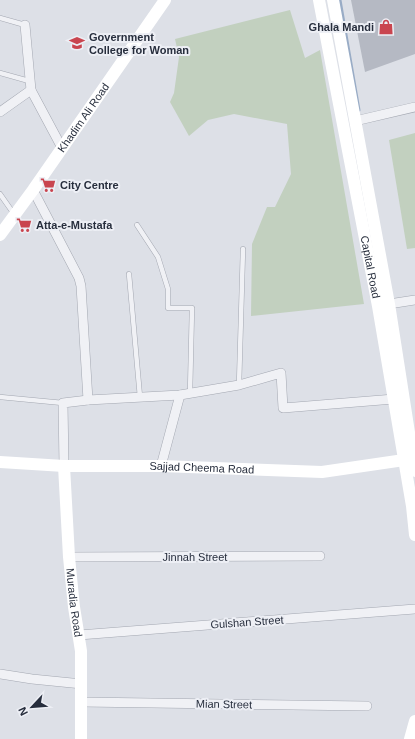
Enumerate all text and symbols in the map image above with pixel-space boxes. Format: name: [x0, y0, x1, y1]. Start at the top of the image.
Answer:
shop icon: Ghala Mandi: [377, 18, 395, 36]
place label: Ghala Mandi: [309, 21, 374, 33]
place label: Government College for Woman: [89, 31, 189, 56]
school or university icon: Government College for Woman: [68, 34, 86, 52]
street label: Khadim Ali Road: [55, 81, 111, 154]
supermarket icon: City Centre: [39, 176, 57, 194]
place label: City Centre: [60, 179, 119, 191]
supermarket icon: Atta-e-Mustafa: [15, 216, 33, 234]
place label: Atta-e-Mustafa: [36, 219, 113, 231]
street label: Capital Road: [359, 235, 382, 299]
street label: Sajjad Cheema Road: [150, 460, 254, 475]
street label: Jinnah Street: [163, 551, 227, 563]
street label: Muradia Road: [64, 568, 85, 638]
street label: Gulshan Street: [210, 613, 284, 631]
north arrow: [12, 687, 52, 727]
street label: Mian Street: [196, 698, 252, 710]
text: N: [16, 705, 30, 718]

